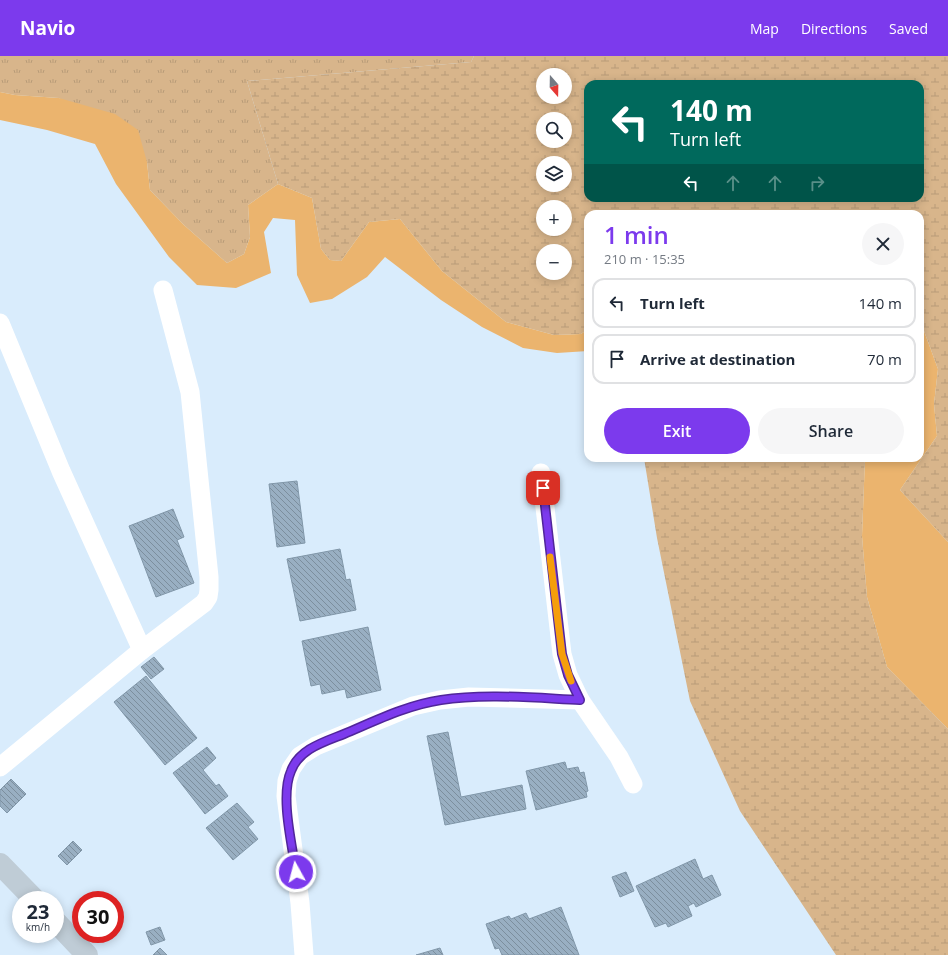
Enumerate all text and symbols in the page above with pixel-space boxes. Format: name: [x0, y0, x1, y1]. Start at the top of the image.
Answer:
text: Navio: [20, 15, 75, 41]
text: Map: [750, 19, 779, 38]
text: Directions: [801, 19, 867, 38]
text: Saved: [889, 19, 928, 38]
north arrow: [536, 68, 572, 104]
map controls: [536, 68, 572, 280]
text: 140 m: [670, 91, 753, 129]
icon: left: [604, 96, 656, 148]
button: search: [536, 112, 572, 148]
text: Turn left: [670, 127, 741, 151]
button: layers: [536, 156, 572, 192]
icon: left: [680, 172, 702, 194]
icon: ahead: [722, 172, 744, 194]
icon: ahead: [764, 172, 786, 194]
icon: right: [806, 172, 828, 194]
button: +: [536, 200, 572, 236]
text: 1 min: [604, 218, 669, 251]
button: close: [862, 223, 904, 265]
button: −: [536, 244, 572, 280]
text: 210 m · 15:35: [604, 250, 685, 268]
icon: left: [606, 292, 628, 314]
text: Turn left: [640, 293, 705, 313]
text: 140 m: [858, 293, 902, 313]
icon: arrive: [606, 348, 628, 370]
text: Arrive at destination: [640, 349, 795, 369]
text: 70 m: [867, 349, 902, 369]
button: Exit: [604, 408, 750, 454]
button: Share: [758, 408, 904, 454]
pin: [526, 471, 560, 505]
icon: arrive: [532, 477, 554, 499]
position arrow: [275, 851, 317, 893]
speed limit sign: 30: [72, 891, 124, 943]
text: 23: [27, 898, 49, 925]
text: km/h: [26, 920, 50, 934]

